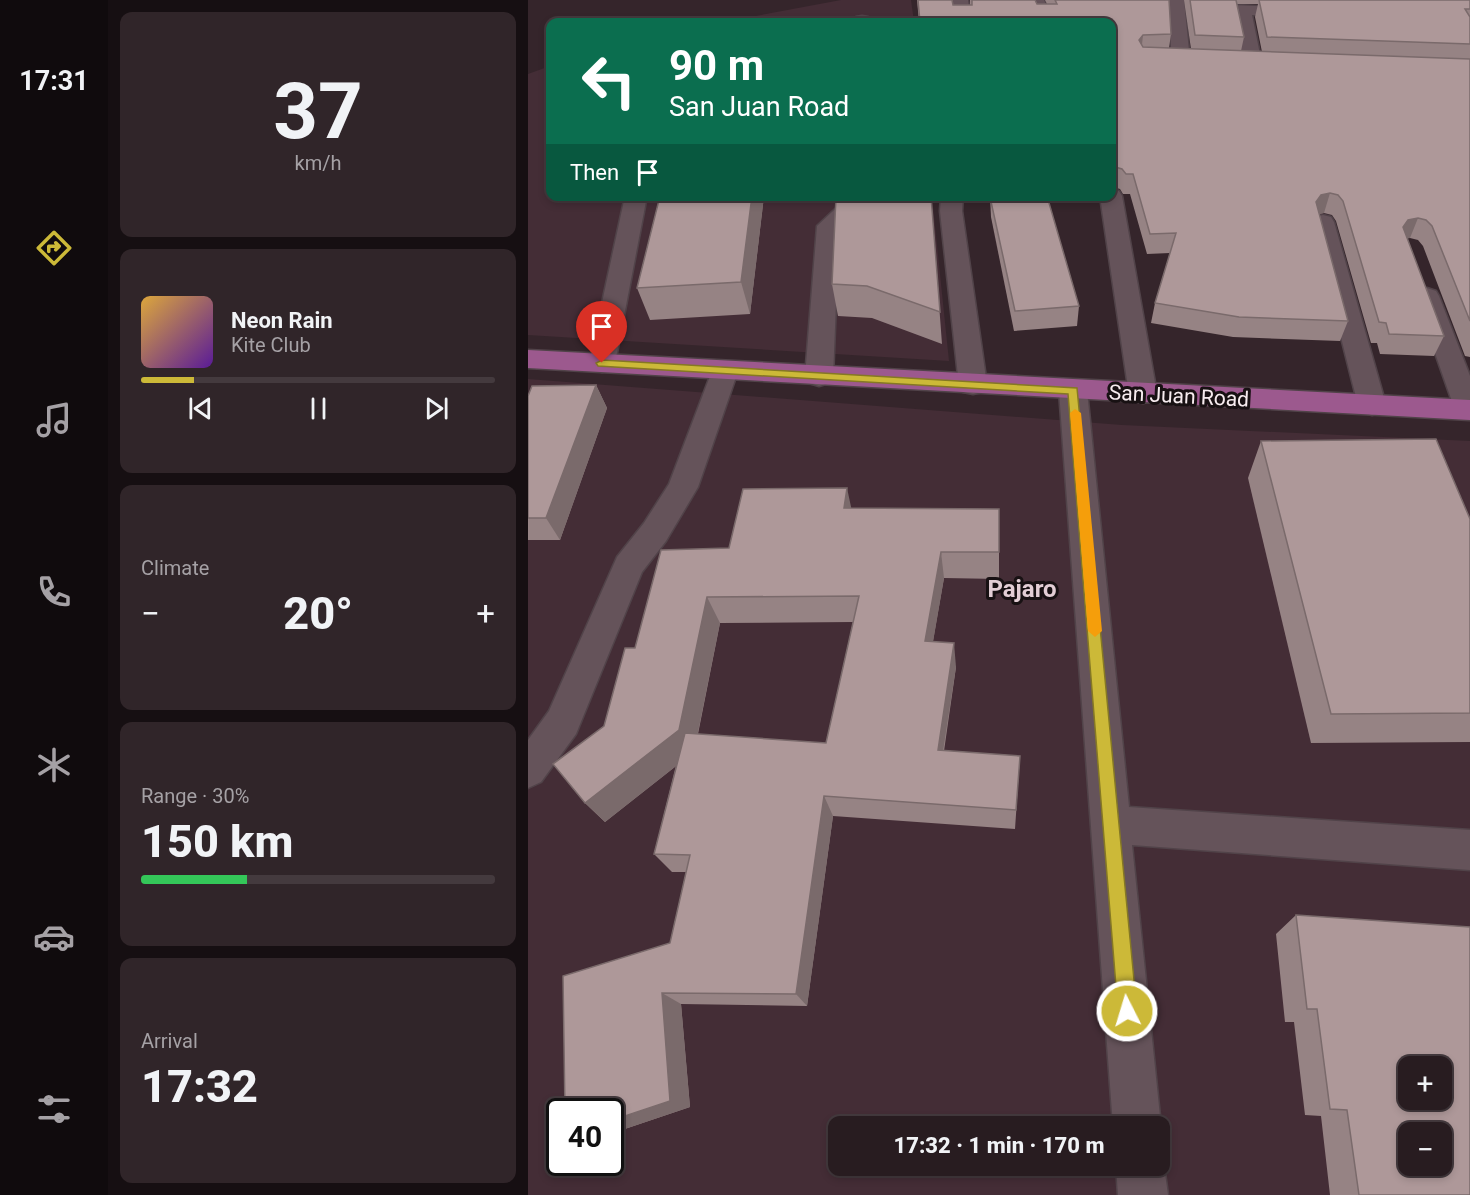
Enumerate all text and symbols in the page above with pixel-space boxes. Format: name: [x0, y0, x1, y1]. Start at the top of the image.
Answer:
text: 90 m: [669, 41, 764, 90]
icon: left: [570, 42, 648, 120]
text: 17:31: [19, 65, 89, 97]
text: 37: [273, 66, 363, 157]
text: San Juan Road: [669, 91, 849, 123]
text: km/h: [295, 151, 341, 175]
icon: arrive: [631, 156, 664, 189]
text: Then: [570, 160, 619, 185]
icon: directions: [33, 227, 75, 269]
pin: [576, 301, 627, 363]
text: Neon Rain: [231, 308, 333, 333]
icon: arrive: [585, 310, 618, 343]
text: Kite Club: [231, 333, 311, 357]
street label: San Juan Road: [1108, 380, 1250, 412]
icon: previous: [184, 392, 217, 425]
icon: pause: [302, 392, 335, 425]
icon: next: [420, 392, 453, 425]
icon: music: [33, 399, 75, 441]
text: Climate: [141, 556, 209, 580]
icon: phone: [33, 571, 75, 613]
district label: Pajaro: [987, 575, 1057, 603]
text: 20°: [283, 587, 353, 640]
text: −: [141, 594, 160, 633]
text: +: [476, 594, 495, 633]
icon: climate: [33, 744, 75, 786]
text: Range · 30%: [141, 784, 249, 808]
text: 150 km: [141, 815, 293, 868]
icon: car: [33, 916, 75, 958]
position arrow: [1095, 979, 1159, 1043]
text: Arrival: [141, 1029, 198, 1053]
map controls: [1398, 1056, 1452, 1176]
button: +: [1398, 1056, 1452, 1110]
text: 17:32: [141, 1060, 258, 1113]
icon: filters: [33, 1088, 75, 1130]
speed limit sign: 40: [546, 1098, 624, 1176]
button: −: [1398, 1122, 1452, 1176]
text: 17:32 · 1 min · 170 m: [894, 1133, 1104, 1158]

